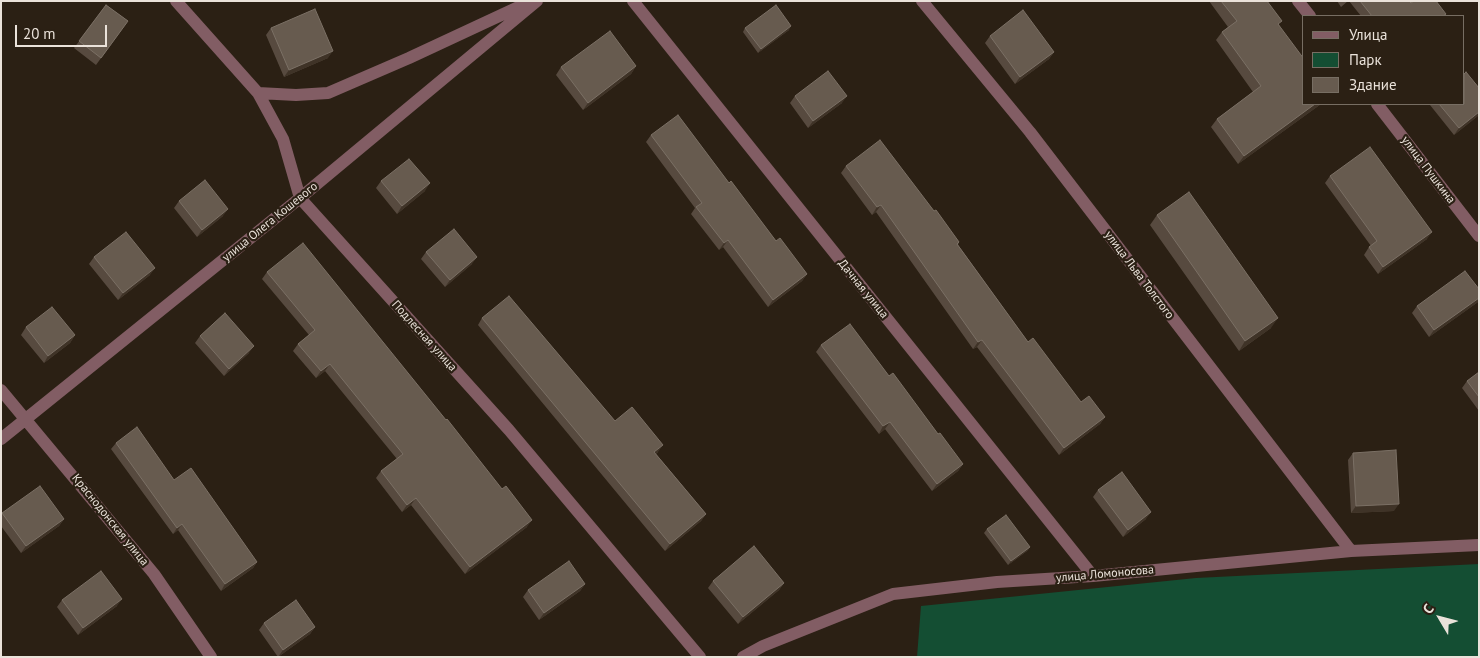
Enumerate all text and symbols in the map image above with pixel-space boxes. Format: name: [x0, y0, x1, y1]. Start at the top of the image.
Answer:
scale bar: [18, 15, 110, 47]
legend: [1302, 15, 1465, 105]
text: 20 m: [23, 24, 56, 43]
text: Улица: [1349, 25, 1387, 44]
text: Парк: [1349, 50, 1382, 69]
text: Здание: [1349, 75, 1397, 94]
street label: улица Пушкина: [1398, 133, 1458, 207]
street label: улица Олега Кошевого: [220, 179, 320, 265]
street label: улица Льва Толстого: [1101, 228, 1177, 322]
street label: Дачная улица: [835, 257, 891, 321]
street label: Подлесная улица: [388, 298, 460, 374]
street label: Краснодонская улица: [69, 471, 151, 569]
street label: улица Ломоносова: [1055, 563, 1155, 585]
north arrow: [1415, 593, 1465, 643]
text: С: [1418, 600, 1438, 618]

